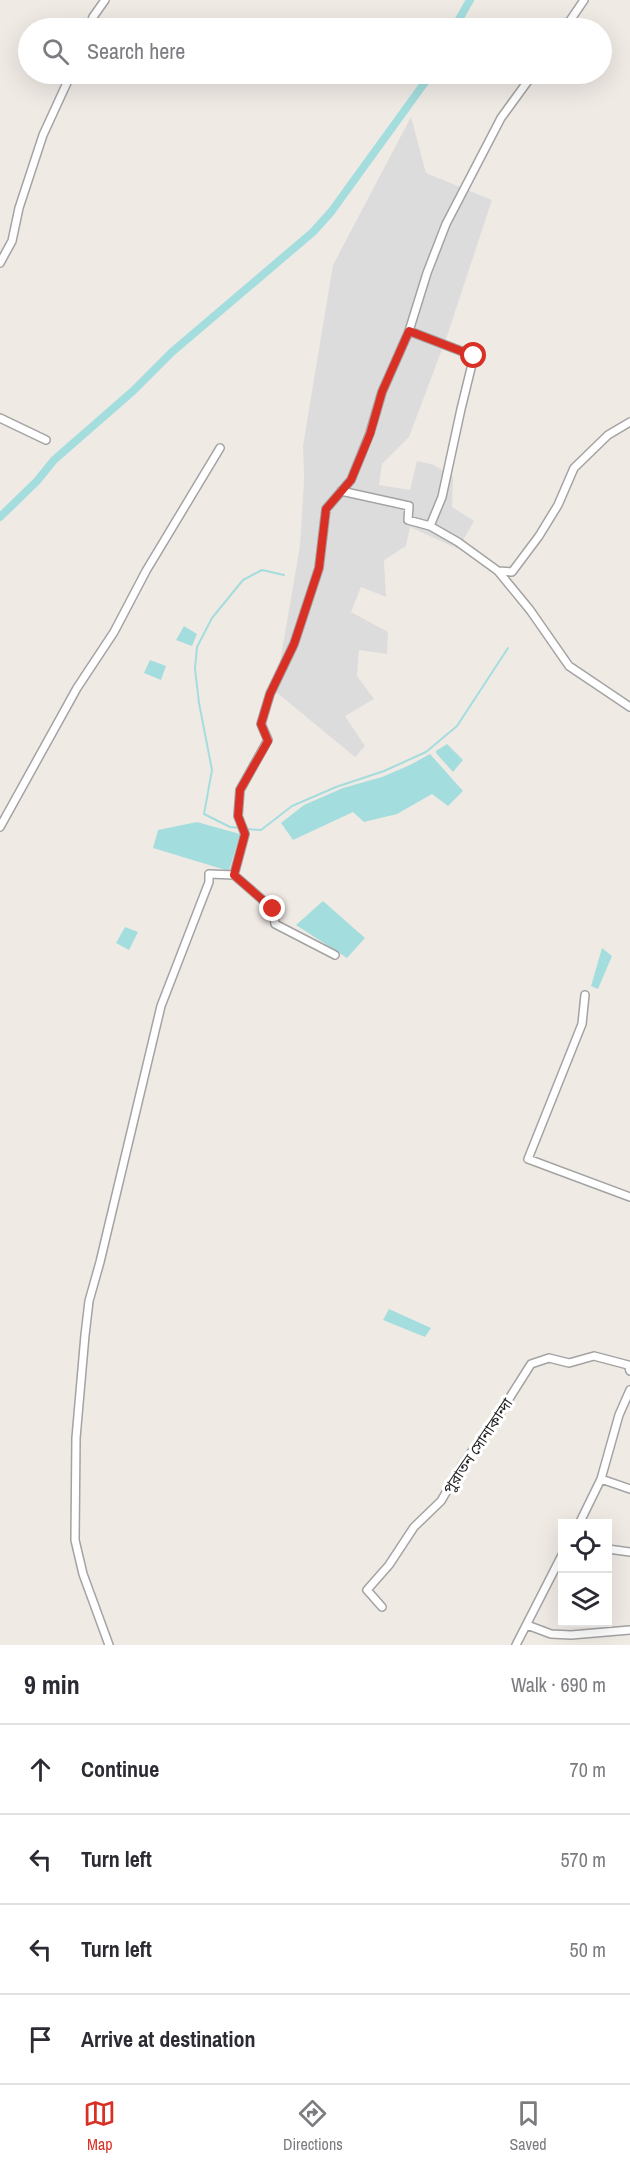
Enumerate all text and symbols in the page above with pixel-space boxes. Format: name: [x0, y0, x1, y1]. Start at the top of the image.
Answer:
search box: [18, 18, 612, 84]
icon: search: [39, 35, 72, 68]
text: Search here: [87, 36, 185, 66]
route start: [460, 342, 486, 368]
route end: [259, 895, 285, 921]
street label: পুরাতন সোনাকান্দা: [438, 1393, 518, 1498]
map controls: [558, 1519, 612, 1627]
button: locate: [558, 1519, 612, 1573]
button: layers: [558, 1573, 612, 1627]
text: 9 min: [24, 1667, 80, 1702]
text: Walk · 690 m: [511, 1671, 606, 1698]
icon: ahead: [24, 1753, 57, 1786]
text: Continue: [81, 1754, 159, 1784]
text: 70 m: [570, 1756, 606, 1783]
icon: left: [24, 1843, 57, 1876]
text: Turn left: [81, 1844, 152, 1874]
text: 570 m: [560, 1846, 606, 1873]
icon: left: [24, 1933, 57, 1966]
text: Turn left: [81, 1934, 152, 1964]
text: 50 m: [570, 1936, 606, 1963]
icon: arrive: [24, 2023, 57, 2056]
text: Arrive at destination: [81, 2024, 255, 2054]
tab: Map: [83, 2097, 116, 2155]
tab: Directions: [283, 2097, 343, 2155]
tab: Saved: [509, 2097, 547, 2155]

